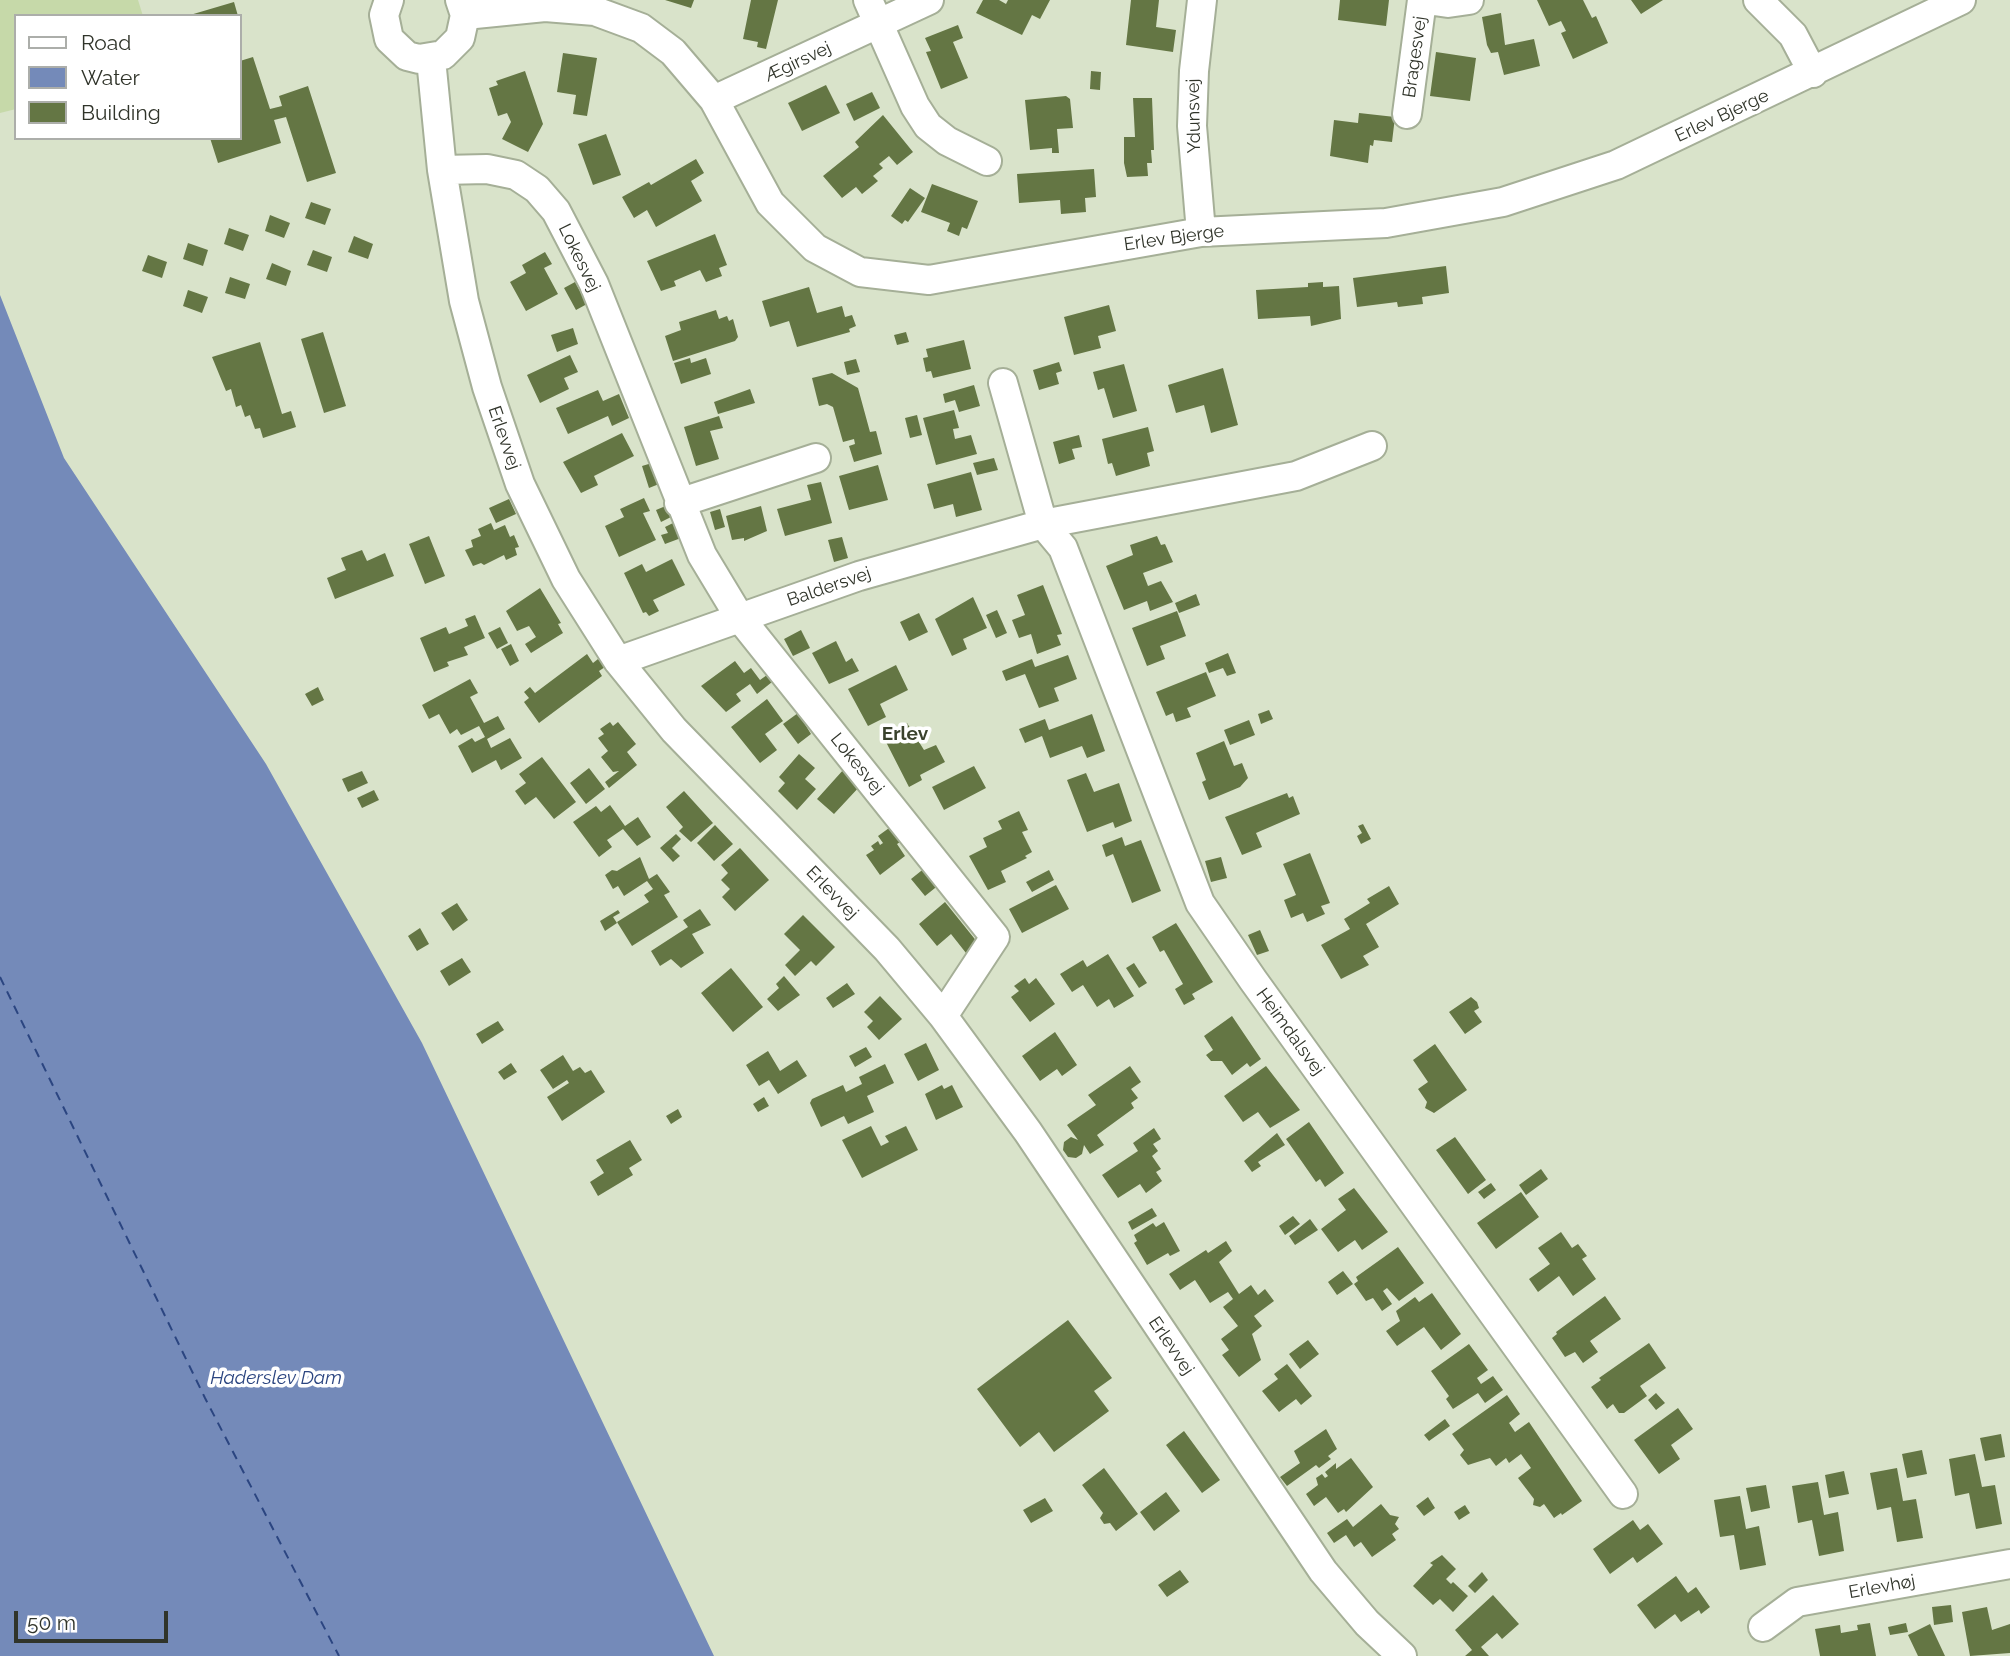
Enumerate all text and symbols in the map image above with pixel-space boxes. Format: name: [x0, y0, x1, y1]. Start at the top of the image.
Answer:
legend: [14, 14, 242, 140]
street label: Bragesvej: [1399, 15, 1431, 99]
text: Road: [81, 30, 131, 55]
street label: Ægirsvej: [761, 37, 835, 87]
text: Water: [81, 65, 140, 90]
street label: Ydunsvej: [1183, 78, 1205, 154]
street label: Erlev Bjerge: [1672, 85, 1772, 147]
text: Building: [81, 100, 161, 125]
street label: Lokesvej: [553, 220, 605, 296]
street label: Erlev Bjerge: [1123, 220, 1225, 256]
street label: Erlevvej: [483, 403, 525, 473]
street label: Baldersvej: [784, 563, 874, 611]
district label: Erlev: [882, 723, 928, 745]
street label: Lokesvej: [826, 729, 888, 799]
street label: Erlevvej: [801, 862, 863, 924]
street label: Heimdalsvej: [1251, 984, 1329, 1080]
street label: Erlevvej: [1144, 1313, 1198, 1379]
water label: Haderslev Dam: [210, 1367, 342, 1389]
street label: Erlevhøj: [1847, 1571, 1917, 1603]
scale bar: [18, 1596, 172, 1640]
text: 50 m: [27, 1610, 76, 1635]

